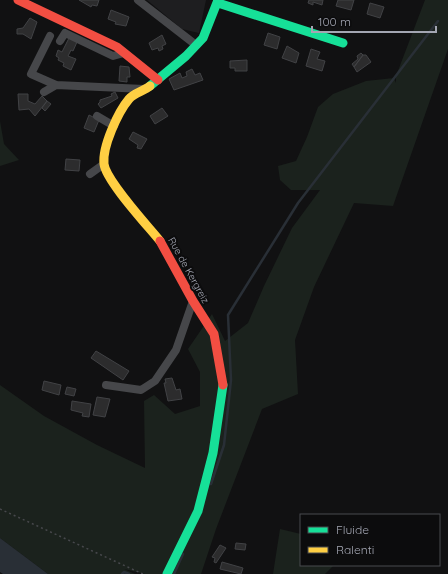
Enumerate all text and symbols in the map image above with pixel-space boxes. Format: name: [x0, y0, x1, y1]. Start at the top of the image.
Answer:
scale bar: [312, 8, 436, 34]
text: 100 m: [318, 14, 351, 29]
street label: Rue de Kergreiz: [165, 235, 212, 306]
legend: [300, 514, 440, 566]
text: Fluide: [336, 522, 369, 537]
text: Ralenti: [336, 542, 374, 557]

